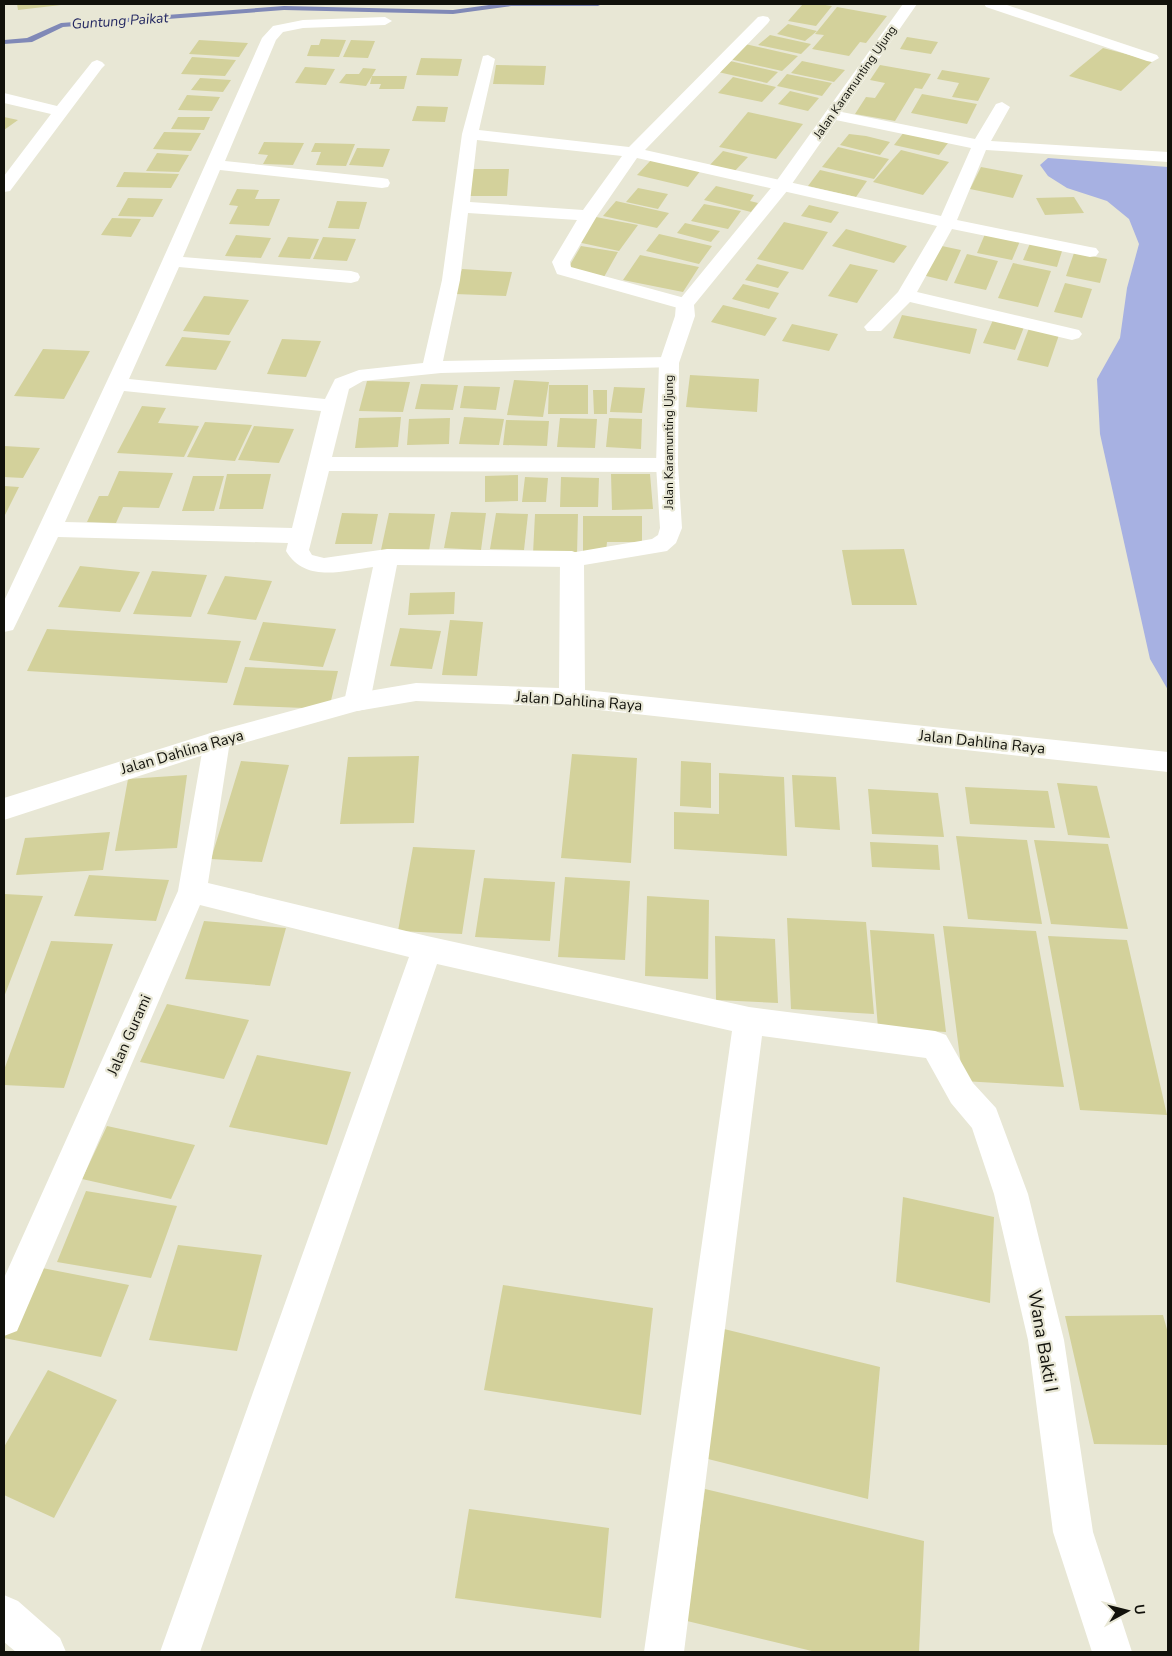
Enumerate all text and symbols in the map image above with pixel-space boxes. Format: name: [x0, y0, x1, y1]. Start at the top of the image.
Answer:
water label: Guntung Paikat: [71, 8, 170, 34]
street label: Jalan Karamunting Ujung: [809, 22, 900, 142]
street label: Jalan Karamunting Ujung: [661, 375, 677, 510]
street label: Jalan Dahlina Raya: [514, 687, 643, 715]
street label: Jalan Dahlina Raya: [117, 725, 246, 779]
street label: Jalan Dahlina Raya: [917, 725, 1046, 759]
street label: Jalan Gurami: [102, 991, 156, 1079]
street label: Wana Bakti I: [1022, 1288, 1064, 1394]
north arrow: [1102, 1586, 1152, 1636]
text: U: [1129, 1603, 1149, 1616]

